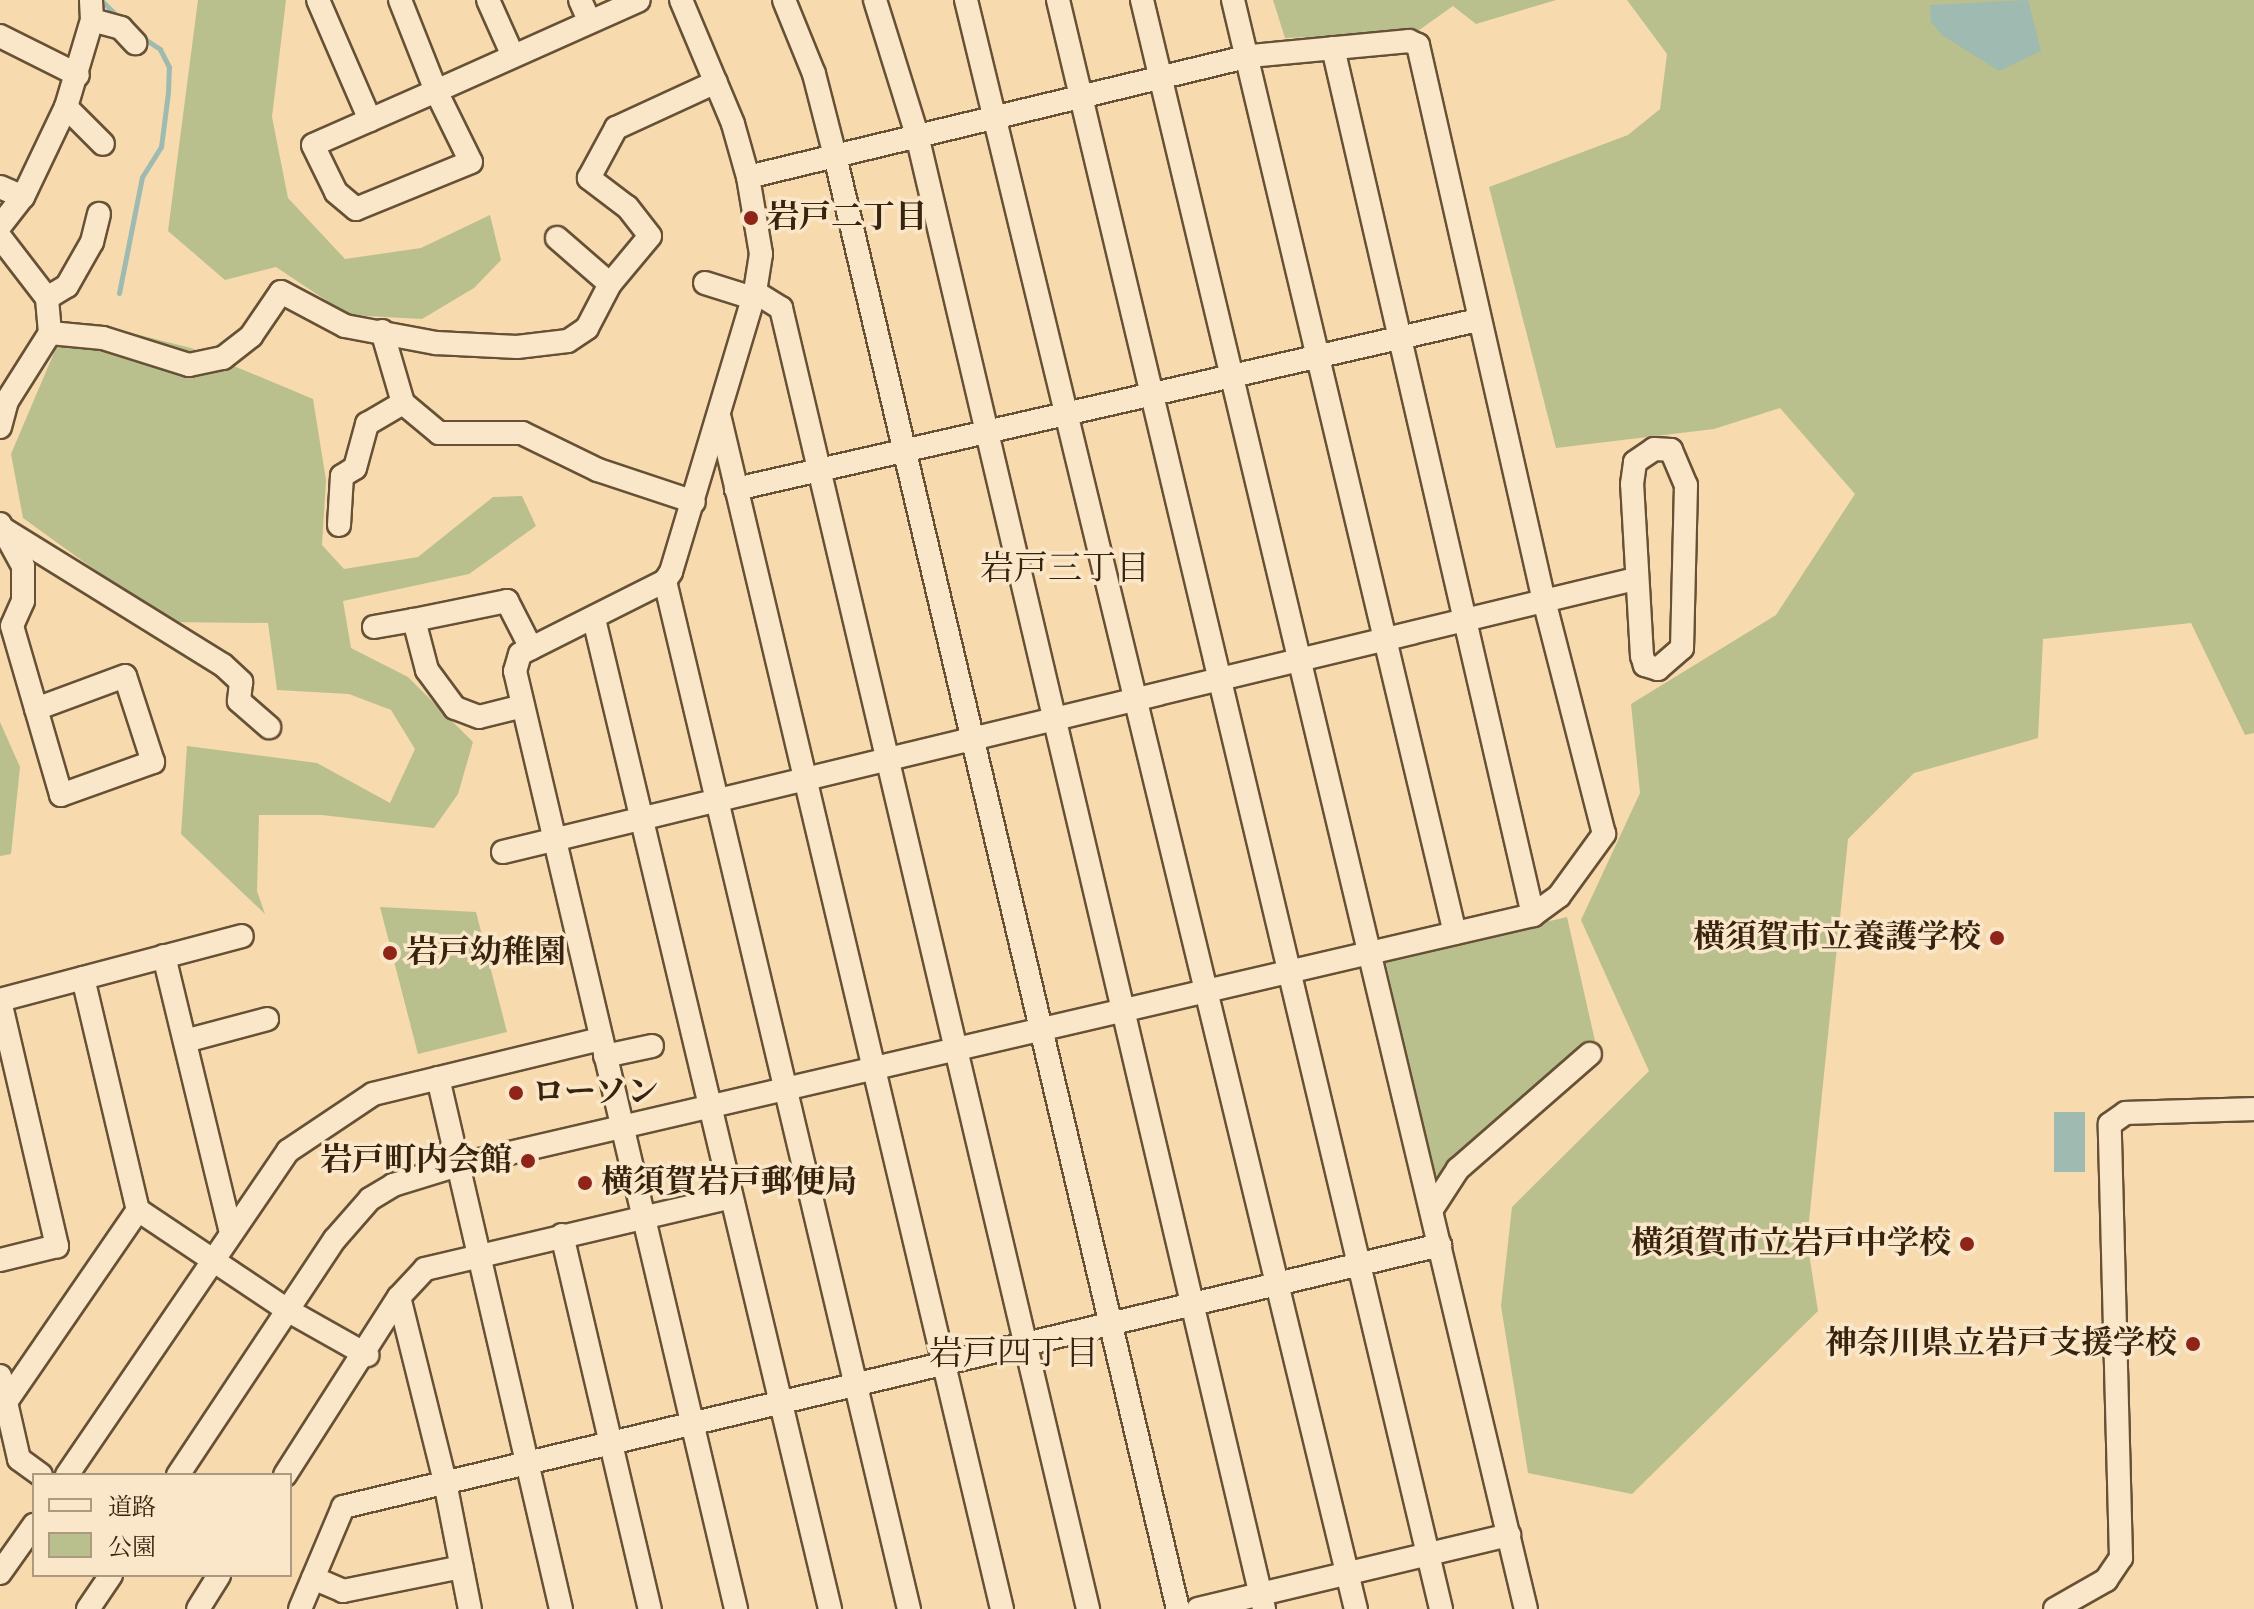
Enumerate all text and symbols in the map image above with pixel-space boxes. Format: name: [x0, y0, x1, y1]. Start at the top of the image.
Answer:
place label: 岩戸二丁目: [767, 199, 927, 237]
marker: 岩戸二丁目: [742, 209, 760, 227]
district label: 岩戸三丁目: [980, 550, 1150, 590]
place label: 横須賀市立養護学校: [1693, 919, 1981, 957]
marker: 横須賀市立養護学校: [1988, 929, 2006, 947]
place label: 岩戸幼稚園: [406, 934, 566, 972]
marker: 岩戸幼稚園: [381, 944, 399, 962]
place label: ローソン: [532, 1074, 660, 1112]
marker: ローソン: [507, 1084, 525, 1102]
place label: 岩戸町内会館: [320, 1142, 512, 1180]
marker: 岩戸町内会館: [519, 1152, 537, 1170]
place label: 横須賀岩戸郵便局: [601, 1164, 857, 1202]
marker: 横須賀岩戸郵便局: [576, 1174, 594, 1192]
place label: 横須賀市立岩戸中学校: [1631, 1225, 1951, 1263]
marker: 横須賀市立岩戸中学校: [1958, 1235, 1976, 1253]
place label: 神奈川県立岩戸支援学校: [1825, 1325, 2177, 1363]
district label: 岩戸四丁目: [929, 1335, 1099, 1375]
marker: 神奈川県立岩戸支援学校: [2184, 1335, 2202, 1353]
legend: [32, 1473, 292, 1577]
text: 道路: [108, 1493, 156, 1523]
text: 公園: [108, 1533, 156, 1563]

